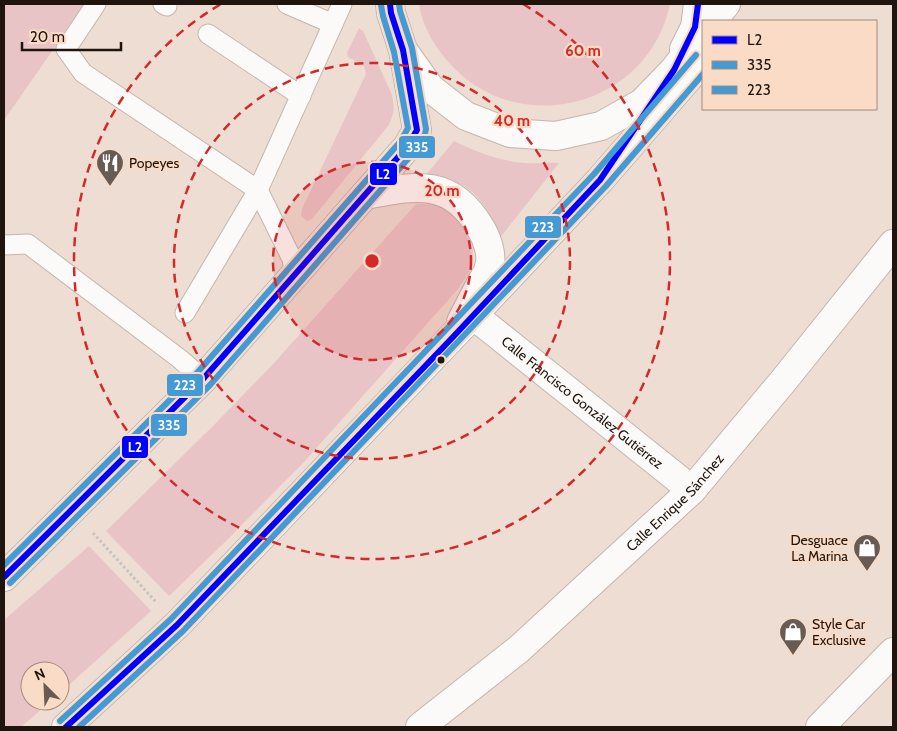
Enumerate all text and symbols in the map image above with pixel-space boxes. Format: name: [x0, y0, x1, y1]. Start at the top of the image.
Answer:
scale bar: [22, 20, 121, 52]
legend: [702, 20, 877, 110]
text: 20 m: [30, 28, 65, 46]
text: L2: [747, 31, 763, 49]
text: 60 m: [565, 42, 601, 60]
text: 335: [747, 56, 771, 74]
text: 223: [747, 81, 771, 99]
text: 40 m: [494, 112, 530, 130]
line badge: 335: [398, 135, 436, 159]
text: 335: [406, 138, 428, 156]
restaurant icon: Popeyes: [95, 148, 125, 187]
place label: Popeyes: [129, 154, 180, 172]
line badge: L2: [369, 162, 398, 186]
text: L2: [376, 165, 390, 183]
text: 20 m: [425, 182, 459, 200]
line badge: 223: [524, 215, 562, 239]
text: 223: [532, 218, 554, 236]
centre of rings: [363, 252, 381, 270]
street label: Calle Francisco González Gutiérrez: [498, 332, 667, 473]
unlabelled marker: [436, 355, 446, 365]
line badge: 223: [166, 373, 204, 397]
text: 223: [174, 376, 196, 394]
line badge: 335: [150, 413, 188, 437]
text: 335: [158, 416, 180, 434]
line badge: L2: [121, 435, 149, 459]
text: L2: [128, 438, 142, 456]
street label: Calle Enrique Sánchez: [622, 450, 728, 555]
place label: Desguace La Marina: [790, 531, 848, 565]
shop icon: Desguace La Marina: [852, 533, 882, 572]
place label: Style Car Exclusive: [812, 615, 866, 649]
shop icon: Style Car Exclusive: [778, 617, 808, 656]
north arrow: [20, 661, 70, 711]
text: N: [32, 664, 48, 684]

